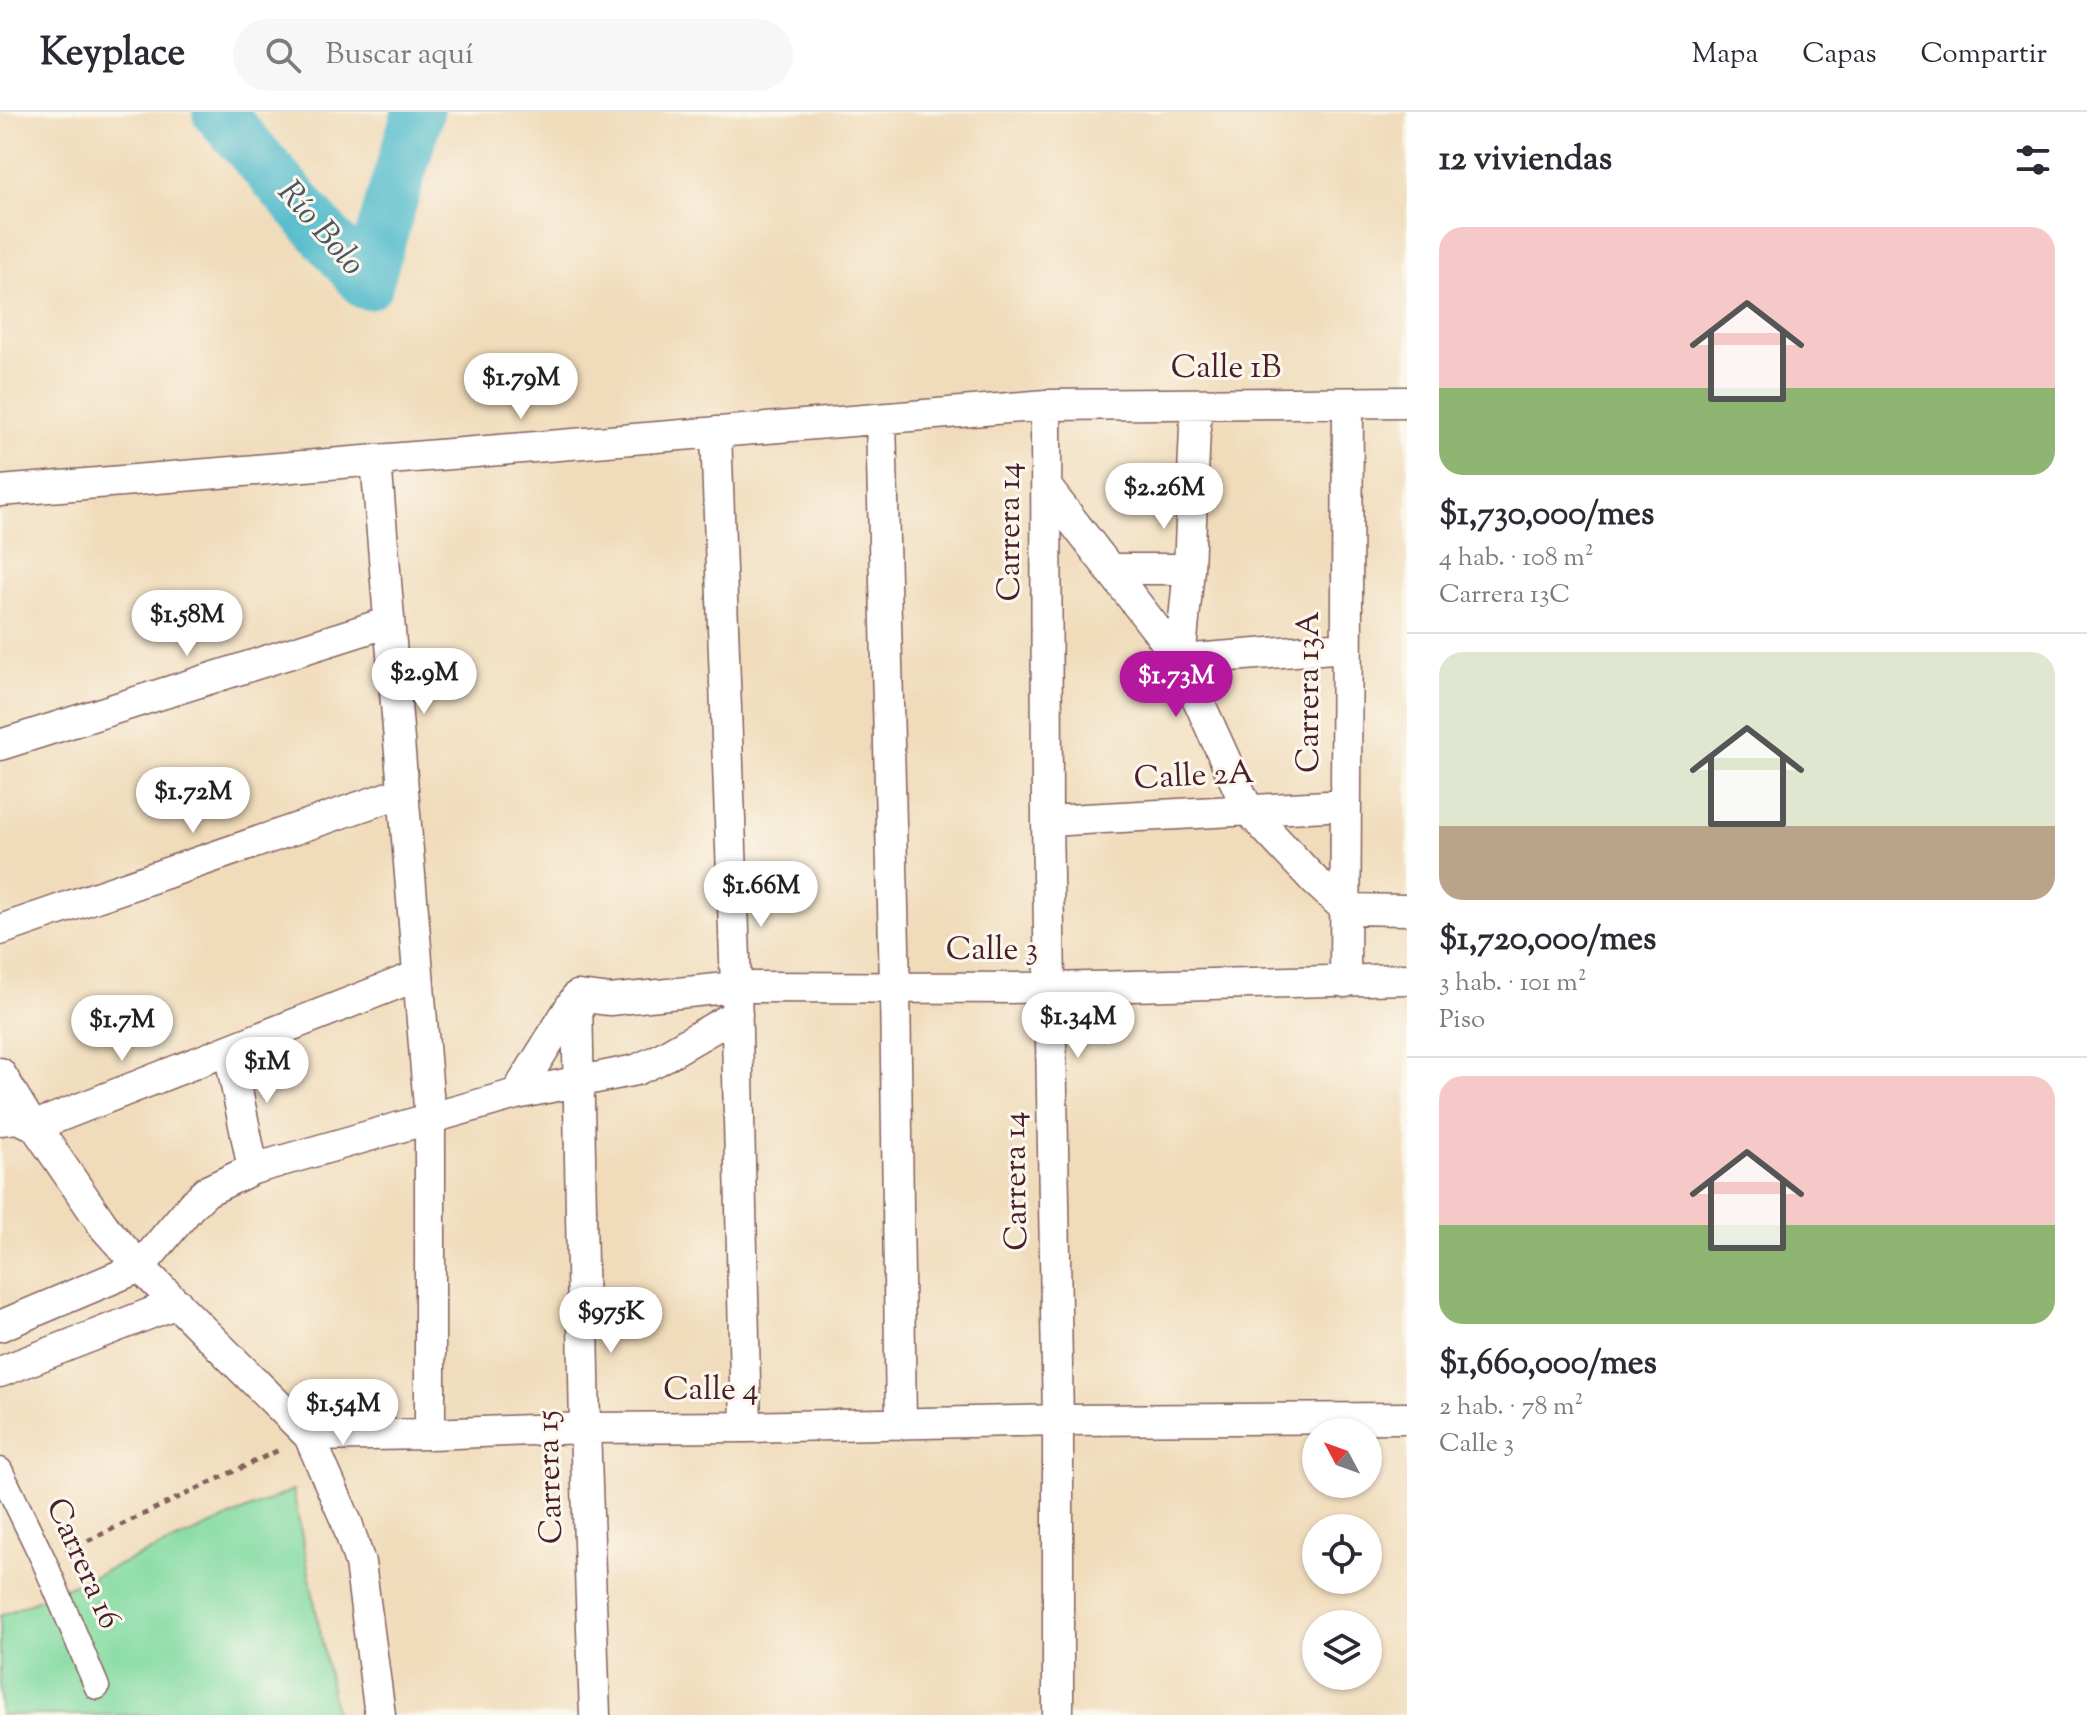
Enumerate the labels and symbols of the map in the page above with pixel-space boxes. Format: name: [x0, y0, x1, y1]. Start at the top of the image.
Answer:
water label: Río Bolo: [265, 171, 375, 287]
street label: Calle 1B: [1171, 346, 1281, 392]
pin: $1.79M: [456, 353, 586, 421]
street label: Carrera 14: [988, 462, 1034, 602]
pin: $2.26M: [1099, 463, 1229, 531]
pin: $1.58M: [122, 590, 252, 658]
street label: Carrera 13A: [1287, 611, 1333, 773]
pin: $2.9M: [368, 648, 480, 716]
pin: $1.73M: [1111, 651, 1241, 719]
street label: Calle 2A: [1133, 751, 1255, 803]
pin: $1.72M: [128, 767, 258, 835]
pin: $1.66M: [696, 861, 826, 929]
street label: Calle 3: [946, 928, 1038, 974]
pin: $1.34M: [1013, 992, 1143, 1060]
pin: $1.7M: [66, 995, 178, 1063]
pin: $1M: [228, 1037, 306, 1105]
street label: Carrera 14: [993, 1111, 1041, 1251]
pin: $975K: [555, 1287, 667, 1355]
street label: Calle 4: [663, 1368, 759, 1414]
pin: $1.54M: [278, 1379, 408, 1447]
street label: Carrera 15: [526, 1409, 576, 1545]
north arrow: [1302, 1418, 1382, 1498]
street label: Carrera 16: [33, 1491, 131, 1637]

